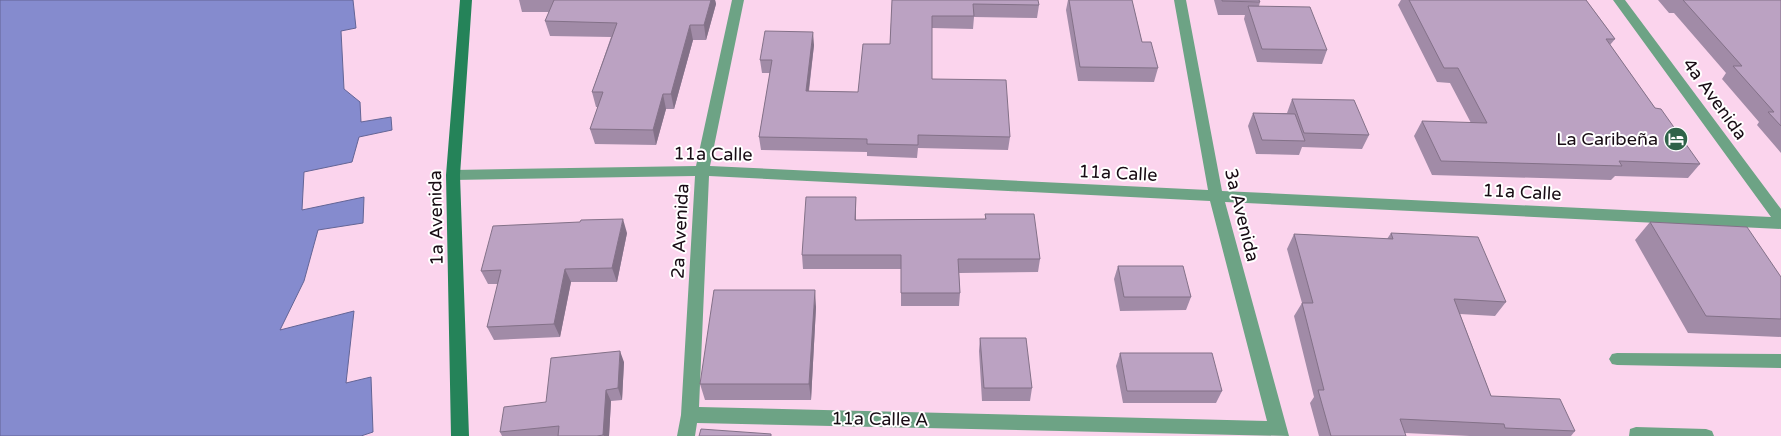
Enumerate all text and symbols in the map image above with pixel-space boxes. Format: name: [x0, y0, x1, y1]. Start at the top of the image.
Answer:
street label: 4a Avenida: [1678, 54, 1752, 144]
hotel icon: La Caribeña: [1663, 126, 1689, 152]
place label: La Caribeña: [1556, 128, 1658, 150]
street label: 11a Calle: [673, 142, 753, 166]
street label: 11a Calle: [1078, 160, 1158, 186]
street label: 3a Avenida: [1220, 166, 1264, 264]
street label: 1a Avenida: [424, 170, 448, 266]
street label: 11a Calle: [1482, 179, 1562, 205]
street label: 2a Avenida: [667, 183, 693, 279]
street label: 11a Calle A: [831, 407, 929, 431]

